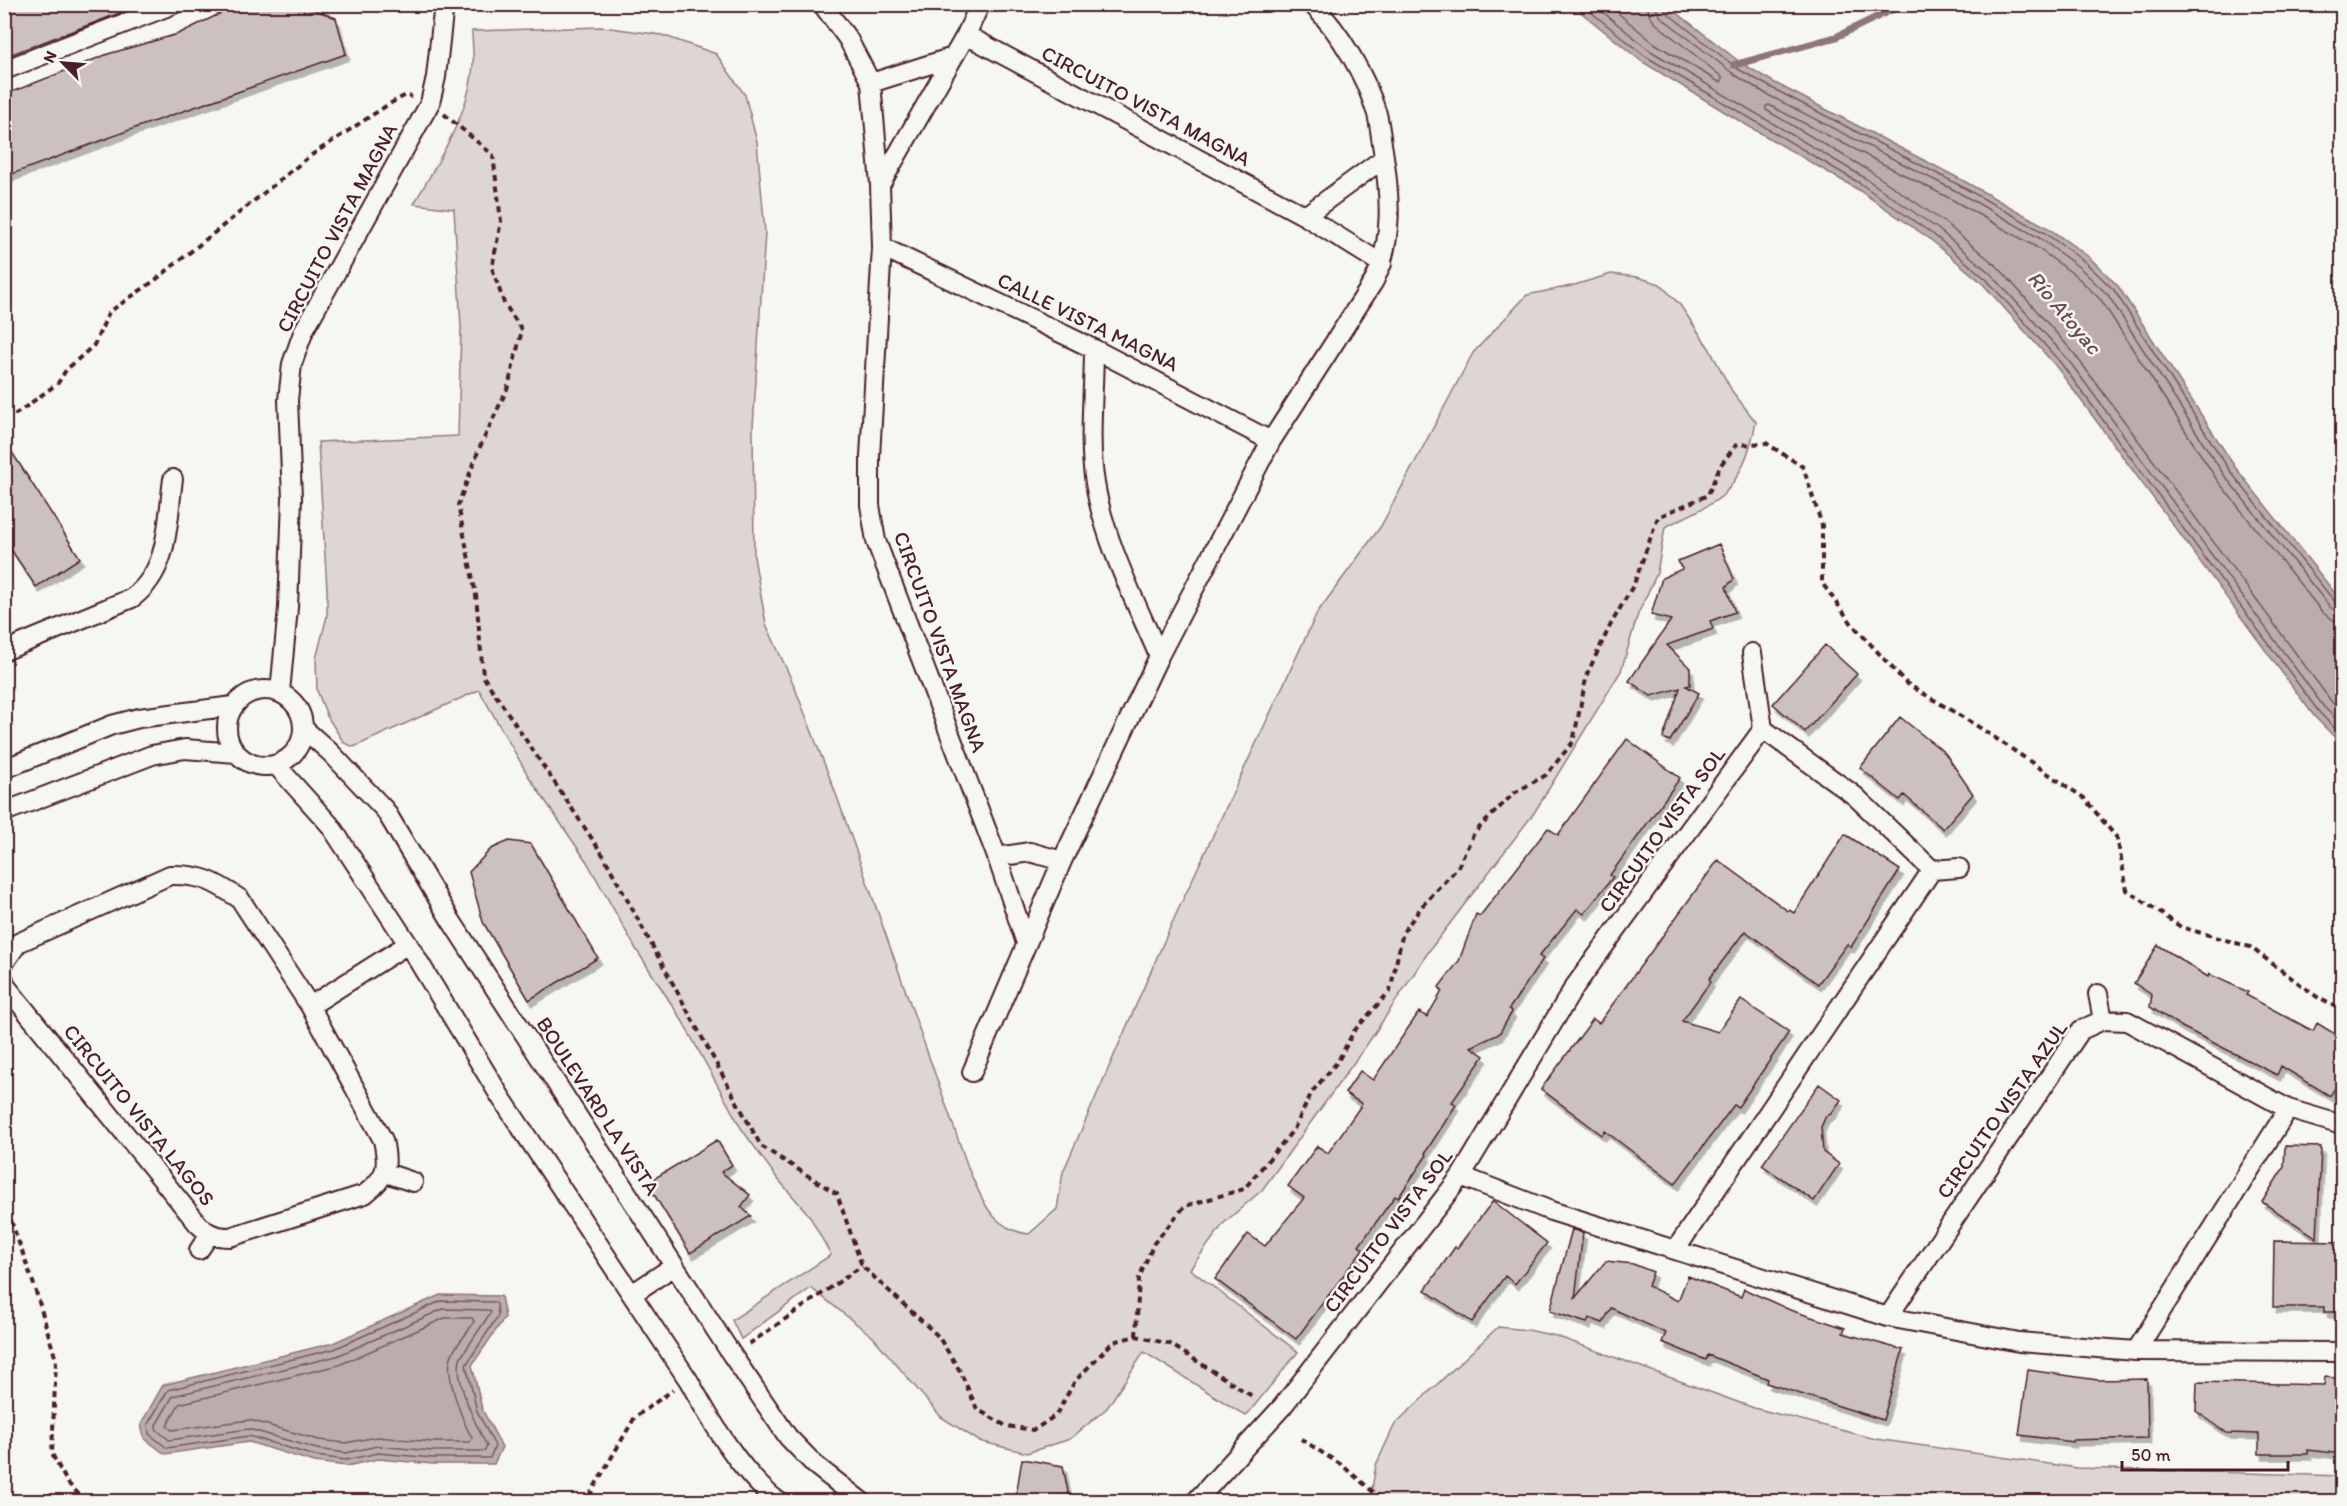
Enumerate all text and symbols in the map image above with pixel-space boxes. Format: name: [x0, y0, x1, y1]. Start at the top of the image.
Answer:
north arrow: [33, 33, 93, 93]
street label: CIRCUITO VISTA MAGNA: [1037, 40, 1256, 172]
text: N: [39, 48, 61, 66]
street label: CIRCUITO VISTA MAGNA: [271, 118, 403, 337]
water label: Río Atoyac: [2022, 265, 2108, 361]
street label: CALLE VISTA MAGNA: [993, 267, 1183, 377]
street label: CIRCUITO VISTA MAGNA: [889, 528, 992, 756]
street label: CIRCUITO VISTA SOL: [1593, 742, 1730, 917]
street label: BOULEVARD LA VISTA: [531, 1012, 666, 1200]
street label: CIRCUITO VISTA AZUL: [1931, 1016, 2072, 1203]
street label: CIRCUITO VISTA LAGOS: [58, 1019, 220, 1210]
street label: CIRCUITO VISTA SOL: [1318, 1144, 1458, 1317]
scale bar: [2122, 1434, 2288, 1472]
text: 50 m: [2131, 1444, 2171, 1466]

